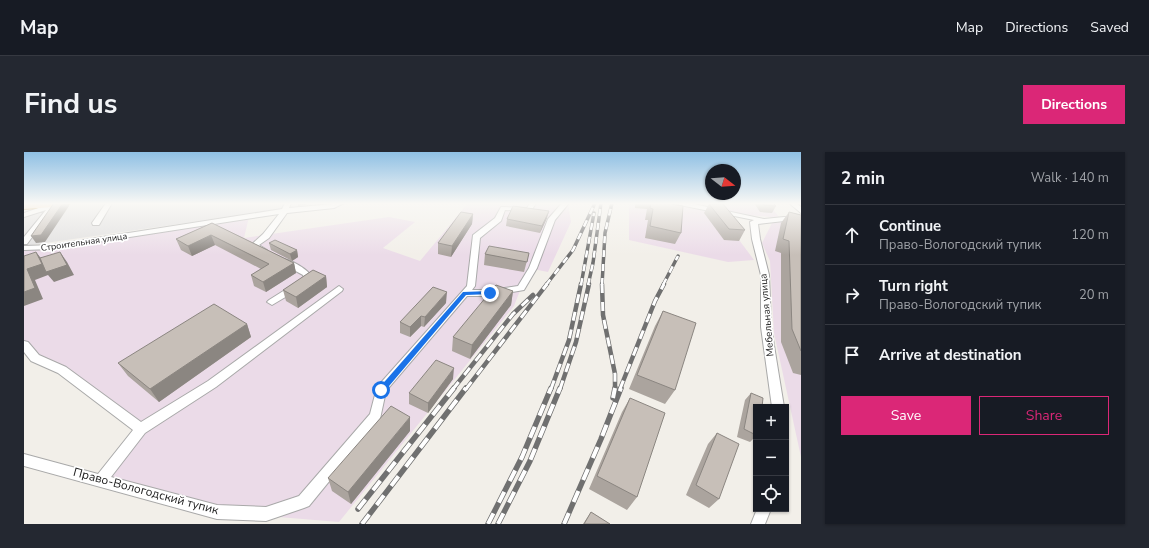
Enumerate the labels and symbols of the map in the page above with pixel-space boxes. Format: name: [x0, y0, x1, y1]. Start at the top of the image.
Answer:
north arrow: [705, 164, 741, 200]
street label: Строительная улица: [40, 230, 128, 254]
street label: Мебельная улица: [756, 273, 778, 357]
route end: [481, 284, 499, 302]
route start: [372, 381, 390, 399]
street label: Право-Вологодский тупик: [72, 464, 221, 518]

